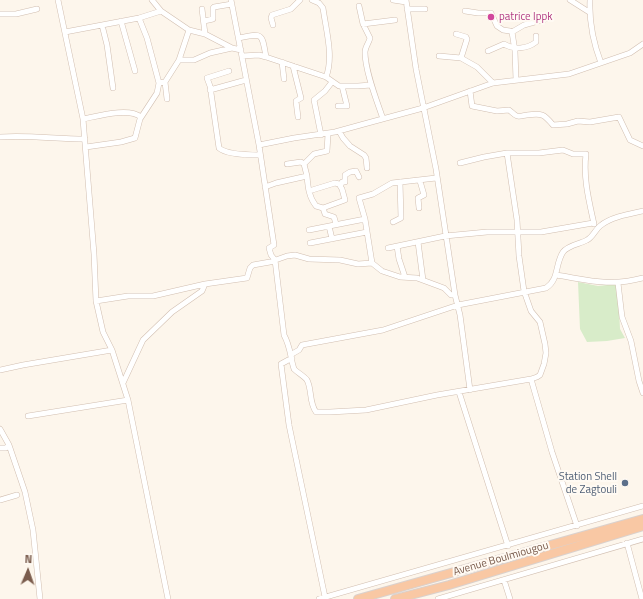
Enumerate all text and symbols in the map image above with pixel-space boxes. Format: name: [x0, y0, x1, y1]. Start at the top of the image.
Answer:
place label: patrice lppk: [499, 10, 552, 24]
marker: patrice lppk: [486, 12, 496, 22]
place label: Station Shell de Zagtouli: [559, 470, 617, 496]
marker: Station Shell de Zagtouli: [620, 478, 630, 488]
street label: Avenue Boulmiougou: [452, 539, 550, 579]
north arrow: [8, 551, 48, 591]
text: N: [24, 551, 33, 567]

